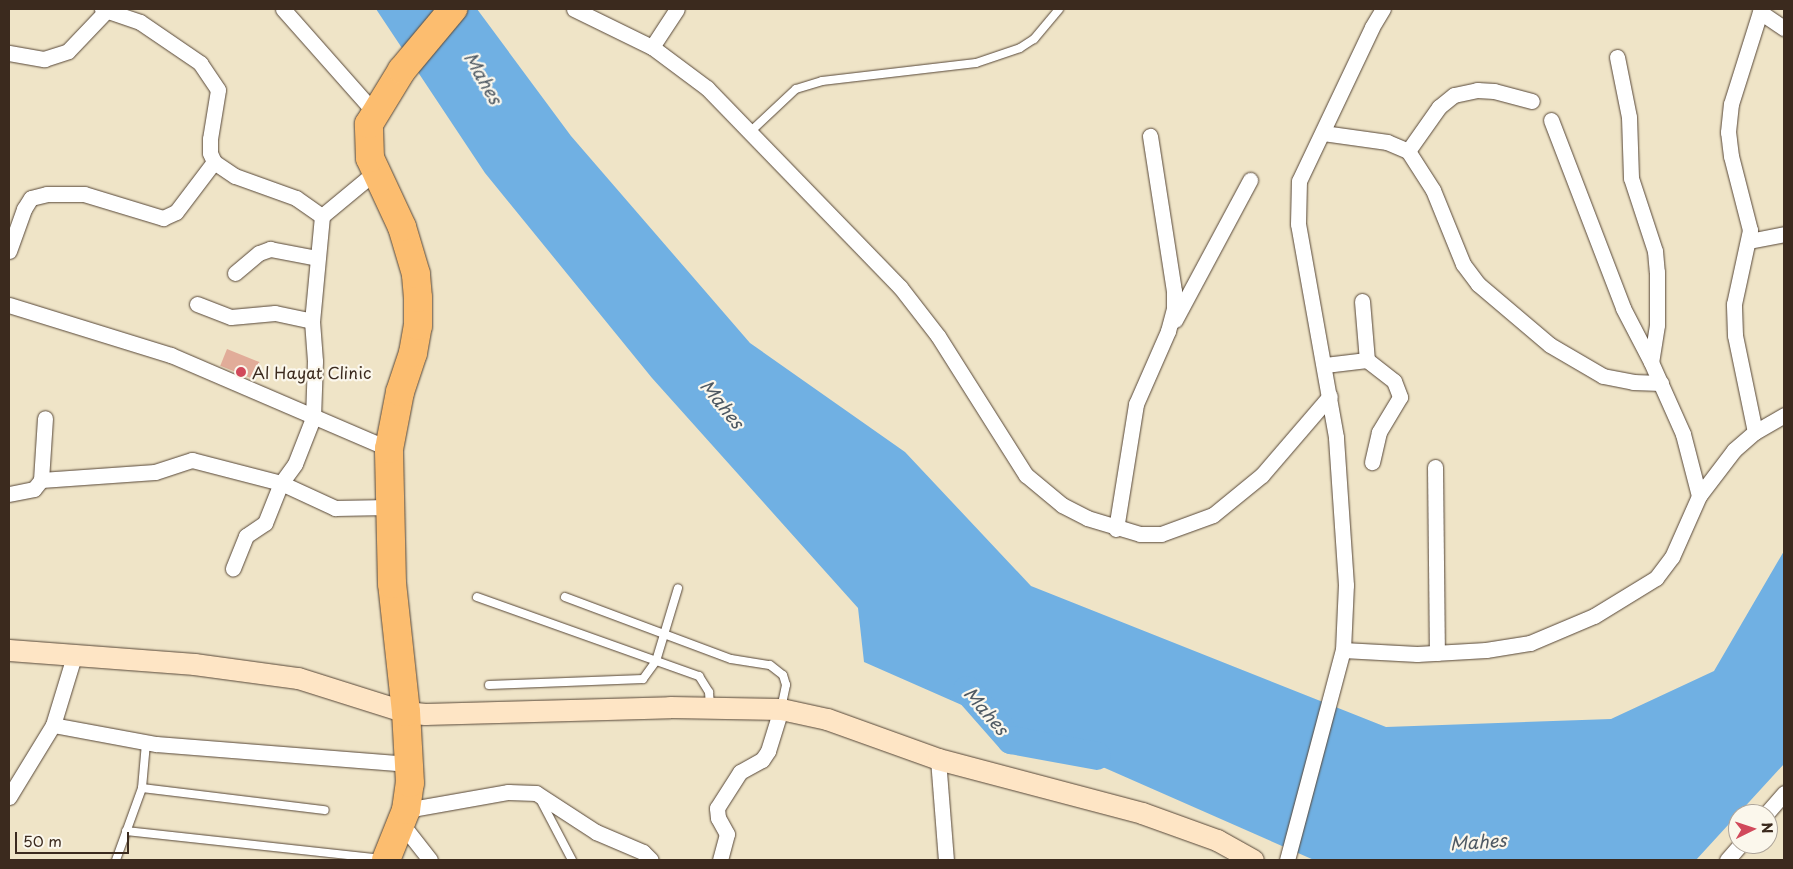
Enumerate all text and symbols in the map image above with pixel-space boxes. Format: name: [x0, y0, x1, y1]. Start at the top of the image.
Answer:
water label: Mahes: [460, 48, 506, 108]
place label: Al Hayat Clinic: [252, 362, 370, 382]
marker: Al Hayat Clinic: [234, 365, 248, 379]
water label: Mahes: [696, 375, 748, 433]
water label: Mahes: [959, 683, 1013, 739]
north arrow: [1728, 804, 1778, 854]
scale bar: [18, 822, 131, 854]
text: N: [1757, 822, 1778, 834]
text: 50 m: [23, 829, 62, 852]
water label: Mahes: [1449, 829, 1507, 855]

